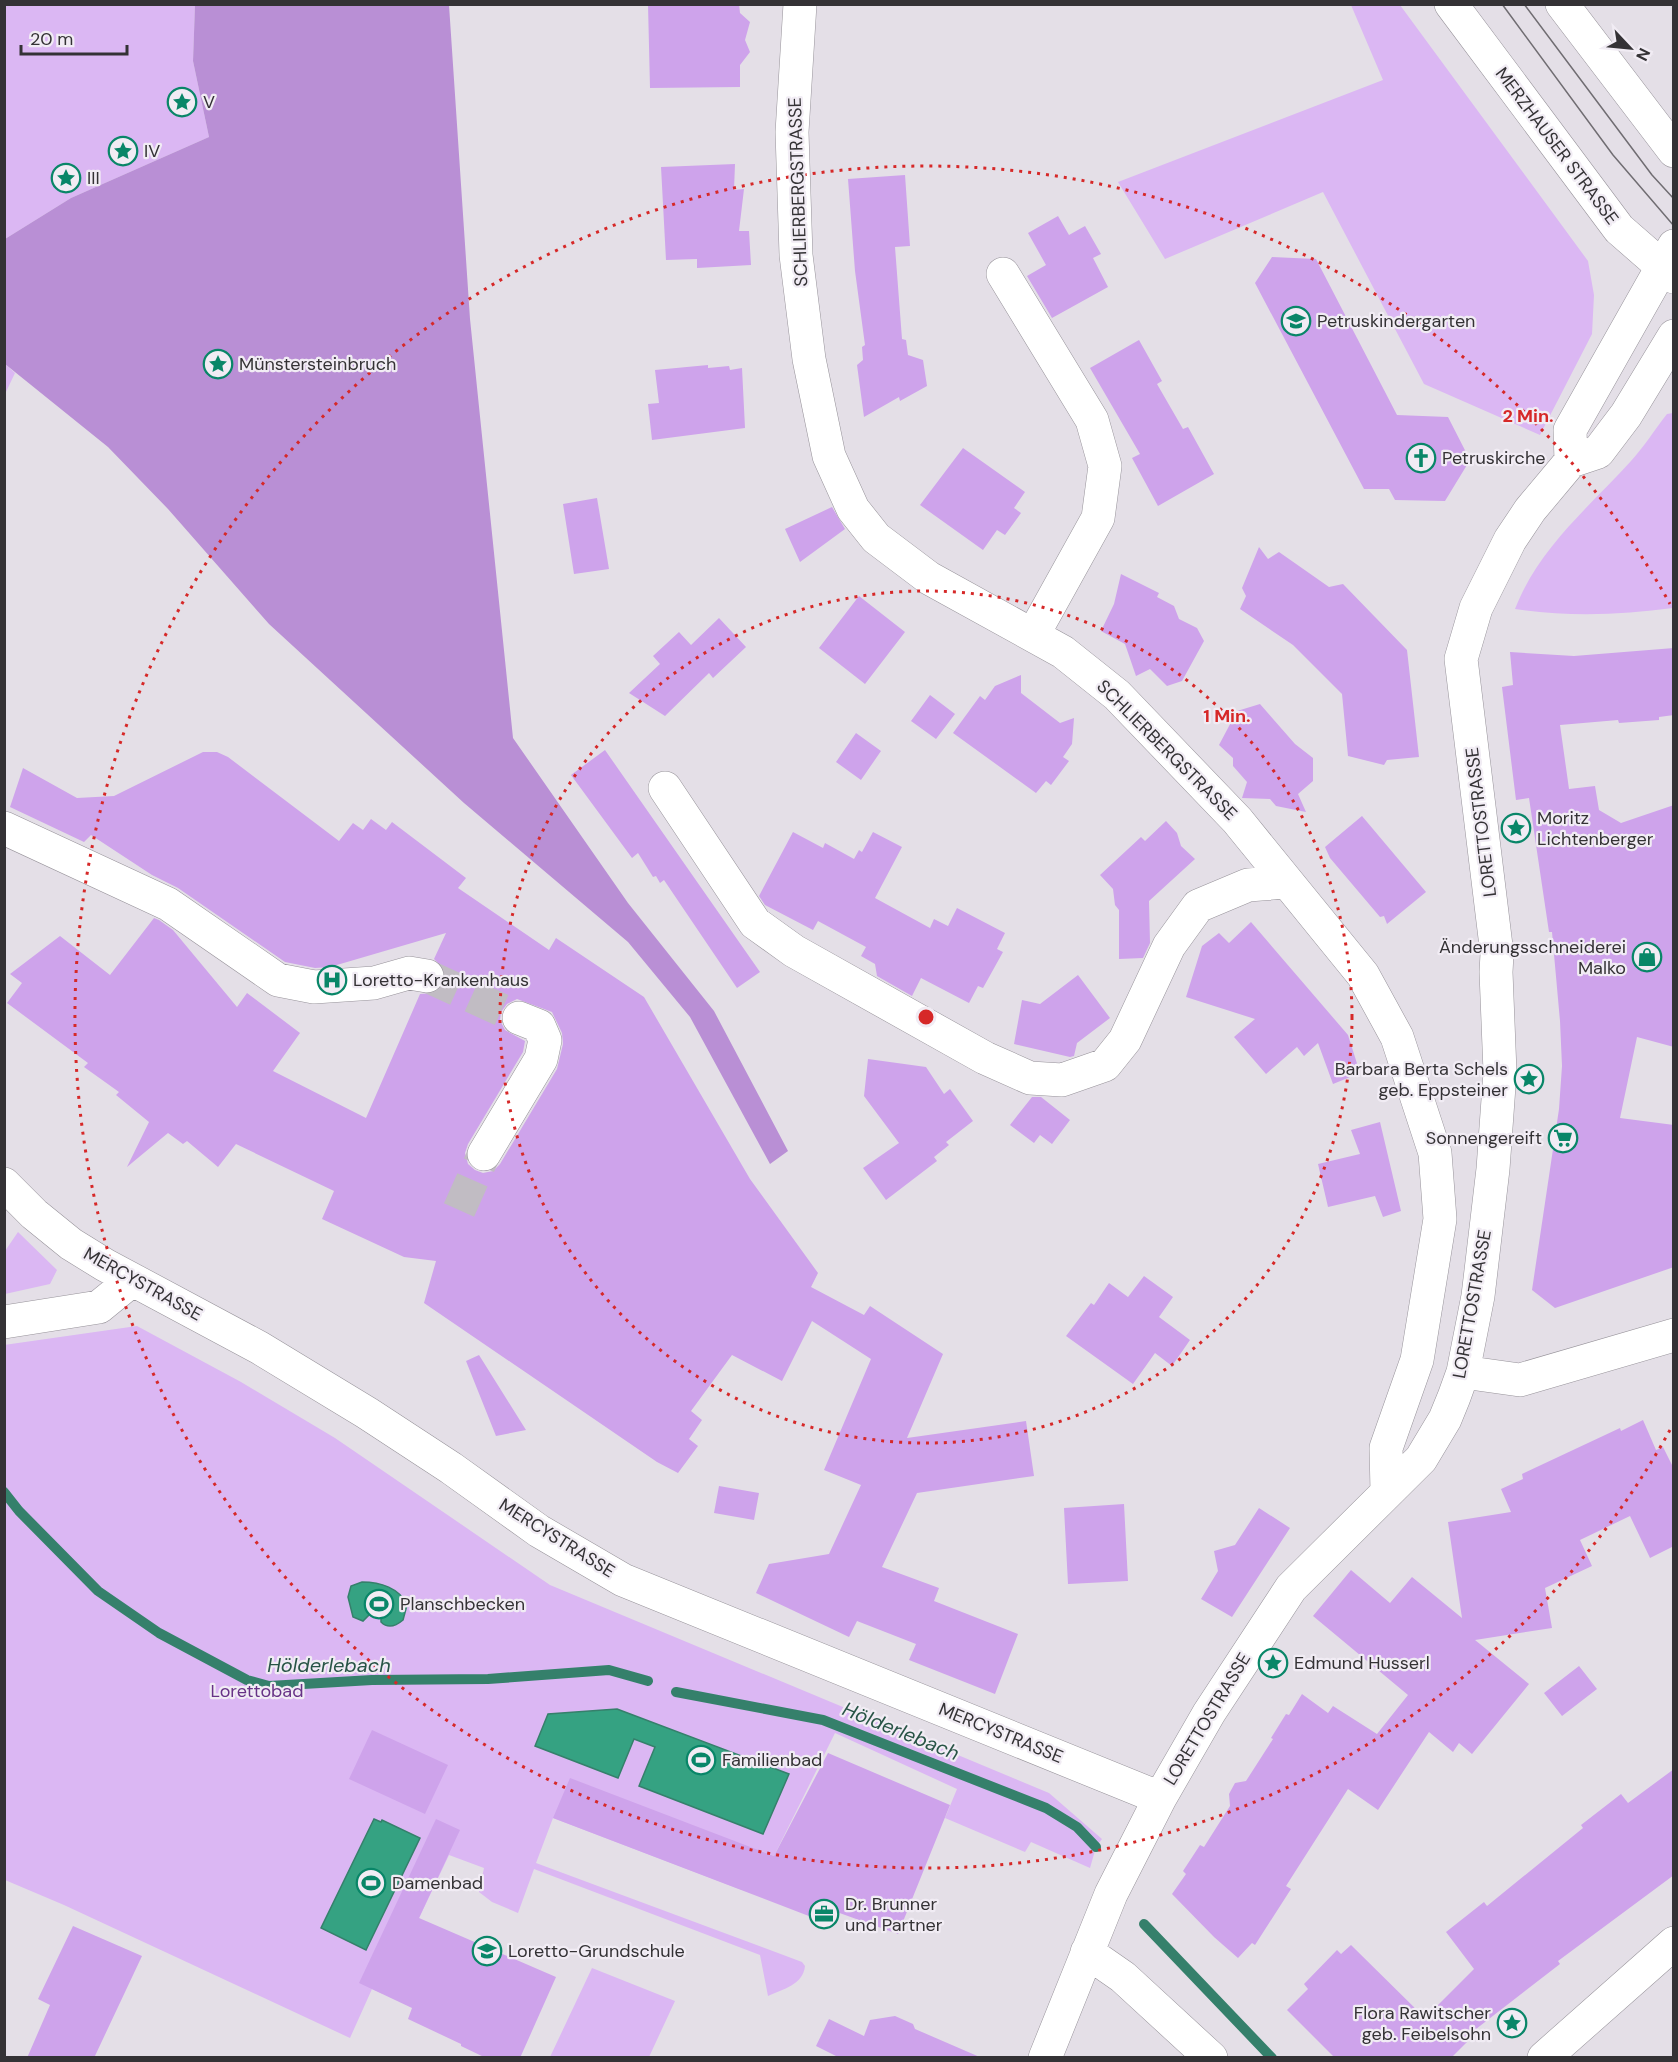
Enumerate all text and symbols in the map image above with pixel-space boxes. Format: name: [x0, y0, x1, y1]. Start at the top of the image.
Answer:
scale bar: [21, 18, 128, 56]
north arrow: [1600, 18, 1660, 78]
text: 20 m: [30, 27, 73, 51]
text: N: [1631, 45, 1655, 64]
street label: MERZHAUSER STRASSE: [1490, 62, 1624, 230]
place icon: V: [166, 86, 198, 118]
place label: V: [203, 90, 215, 114]
street label: SCHLIERBERGSTRASSE: [783, 97, 813, 287]
place icon: IV: [107, 135, 139, 167]
place label: IV: [144, 139, 160, 163]
place icon: III: [50, 162, 82, 194]
place label: III: [87, 166, 100, 190]
school or university icon: Petruskindergarten: [1280, 305, 1312, 337]
place label: Petruskindergarten: [1317, 309, 1475, 333]
place icon: Münstersteinbruch: [202, 348, 234, 380]
place label: Münstersteinbruch: [239, 352, 396, 376]
text: 2 Min.: [1502, 404, 1554, 428]
church icon: Petruskirche: [1405, 442, 1437, 474]
place label: Petruskirche: [1442, 446, 1545, 470]
street label: SCHLIERBERGSTRASSE: [1092, 675, 1242, 825]
text: 1 Min.: [1203, 704, 1251, 728]
street label: LORETTOSTRASSE: [1460, 746, 1502, 898]
place label: Moritz Lichtenberger: [1537, 806, 1654, 851]
place icon: Moritz Lichtenberger: [1500, 812, 1532, 844]
place label: Änderungsschneiderei Malko: [1439, 935, 1626, 980]
shop icon: Änderungsschneiderei Malko: [1631, 941, 1663, 973]
hospital icon: Loretto-Krankenhaus: [316, 964, 348, 996]
place label: Loretto-Krankenhaus: [353, 968, 529, 992]
centre of rings: [916, 1007, 936, 1027]
place label: Barbara Berta Schels geb. Eppsteiner: [1335, 1057, 1508, 1102]
place icon: Barbara Berta Schels geb. Eppsteiner: [1513, 1063, 1545, 1095]
supermarket icon: Sonnengereift: [1547, 1122, 1579, 1154]
place label: Sonnengereift: [1426, 1126, 1542, 1150]
street label: LORETTOSTRASSE: [1447, 1228, 1497, 1380]
street label: MERCYSTRASSE: [79, 1242, 207, 1326]
street label: MERCYSTRASSE: [495, 1493, 619, 1583]
sports icon: Planschbecken: [363, 1588, 395, 1620]
place label: Planschbecken: [400, 1592, 525, 1616]
place icon: Edmund Husserl: [1257, 1647, 1289, 1679]
street label: LORETTOSTRASSE: [1158, 1648, 1256, 1790]
place label: Edmund Husserl: [1294, 1651, 1430, 1675]
water label: Hölderlebach: [267, 1652, 391, 1678]
park label: Lorettobad: [211, 1679, 303, 1703]
water label: Hölderlebach: [839, 1696, 963, 1766]
street label: MERCYSTRASSE: [935, 1697, 1067, 1769]
sports icon: Familienbad: [685, 1744, 717, 1776]
place label: Familienbad: [722, 1748, 822, 1772]
sports icon: Damenbad: [355, 1867, 387, 1899]
place label: Damenbad: [392, 1871, 483, 1895]
place label: Dr. Brunner und Partner: [845, 1892, 943, 1937]
office icon: Dr. Brunner und Partner: [808, 1898, 840, 1930]
school or university icon: Loretto-Grundschule: [471, 1935, 503, 1967]
place label: Loretto-Grundschule: [508, 1939, 685, 1963]
place label: Flora Rawitscher geb. Feibelsohn: [1354, 2001, 1491, 2046]
place icon: Flora Rawitscher geb. Feibelsohn: [1496, 2007, 1528, 2039]

